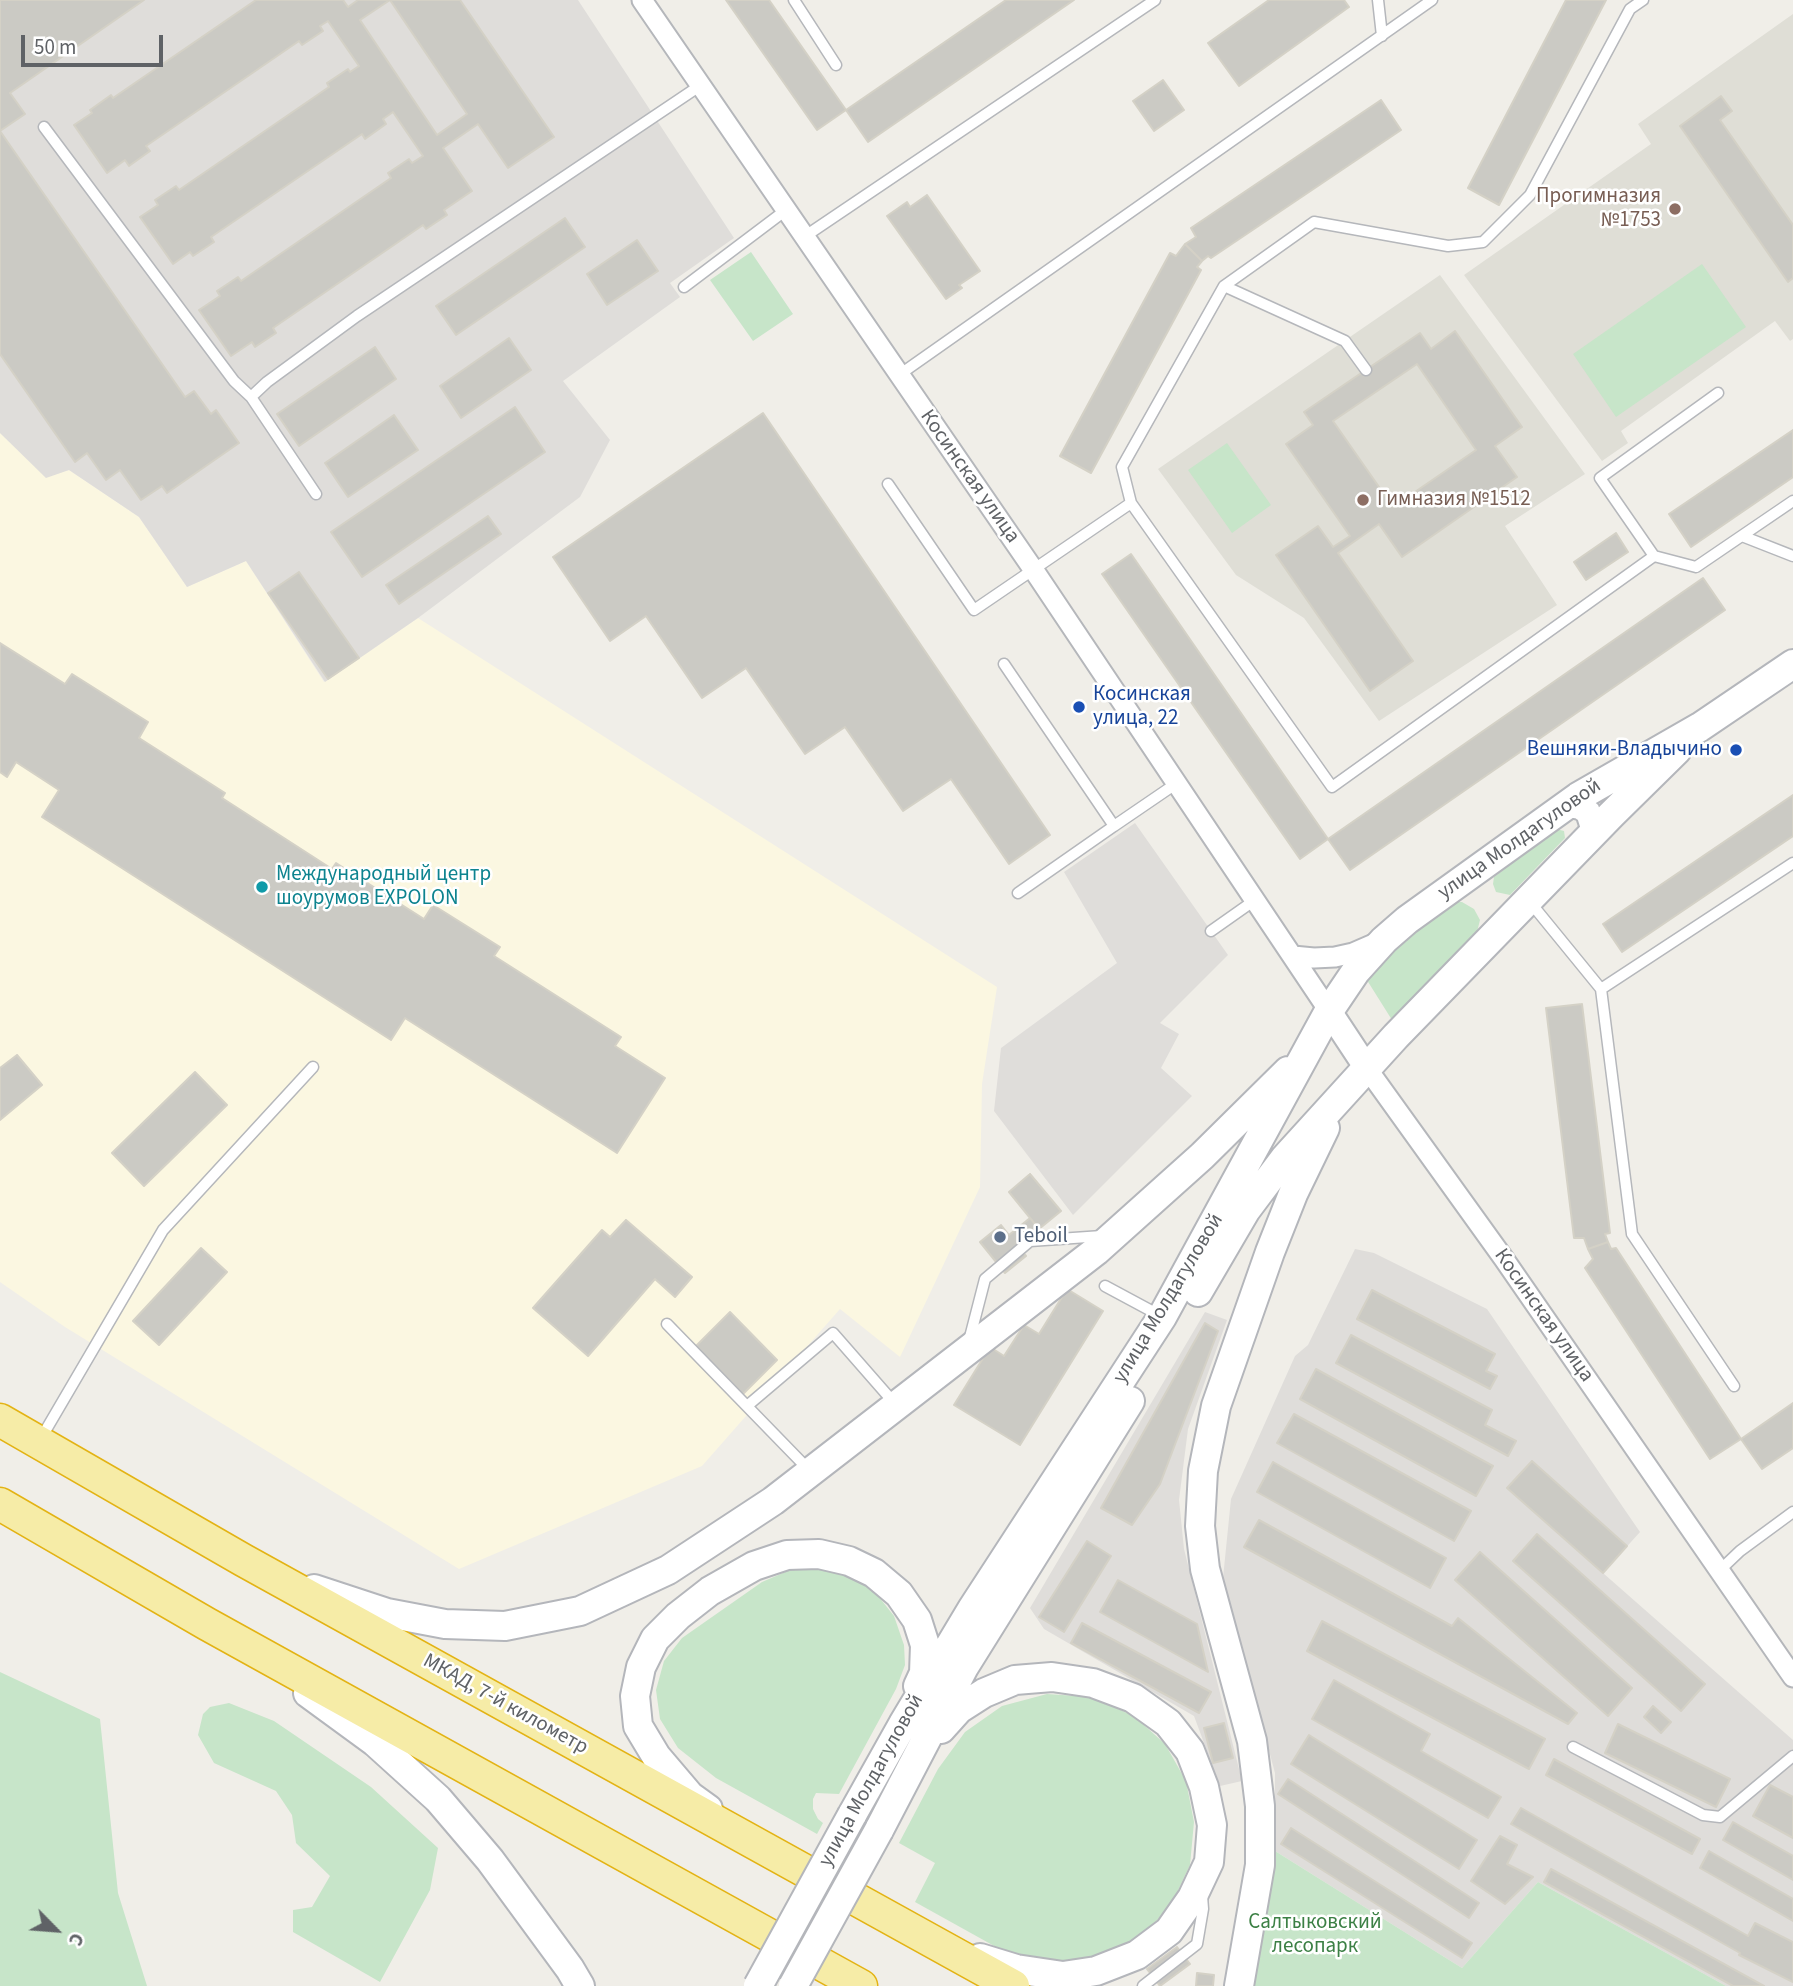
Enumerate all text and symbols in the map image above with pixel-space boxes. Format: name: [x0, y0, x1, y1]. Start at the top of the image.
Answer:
scale bar: [24, 21, 166, 65]
text: 50 m: [34, 32, 76, 62]
place label: Прогимназия №1753: [1536, 184, 1661, 234]
marker: Прогимназия №1753: [1667, 201, 1683, 217]
street label: Косинская улица: [914, 405, 1024, 549]
place label: Гимназия №1512: [1377, 487, 1531, 513]
marker: Гимназия №1512: [1355, 492, 1371, 508]
place label: Косинская улица, 22: [1093, 682, 1191, 732]
marker: Косинская улица, 22: [1071, 699, 1087, 715]
place label: Вешняки-Владычино: [1527, 737, 1722, 763]
marker: Вешняки-Владычино: [1728, 742, 1744, 758]
street label: улица Молдагуловой: [1434, 774, 1606, 906]
place label: Международный центр шоурумов EXPOLON: [276, 862, 491, 912]
marker: Международный центр шоурумов EXPOLON: [254, 879, 270, 895]
street label: улица Молдагуловой: [1108, 1210, 1230, 1388]
place label: Teboil: [1014, 1224, 1068, 1250]
marker: Teboil: [992, 1229, 1008, 1245]
street label: Косинская улица: [1488, 1244, 1598, 1388]
street label: МКАД, 7-й километр: [418, 1649, 592, 1761]
street label: улица Молдагуловой: [814, 1690, 930, 1872]
north arrow: [21, 1895, 91, 1965]
park label: Салтыковский лесопарк: [1248, 1910, 1382, 1960]
text: С: [61, 1928, 90, 1950]

